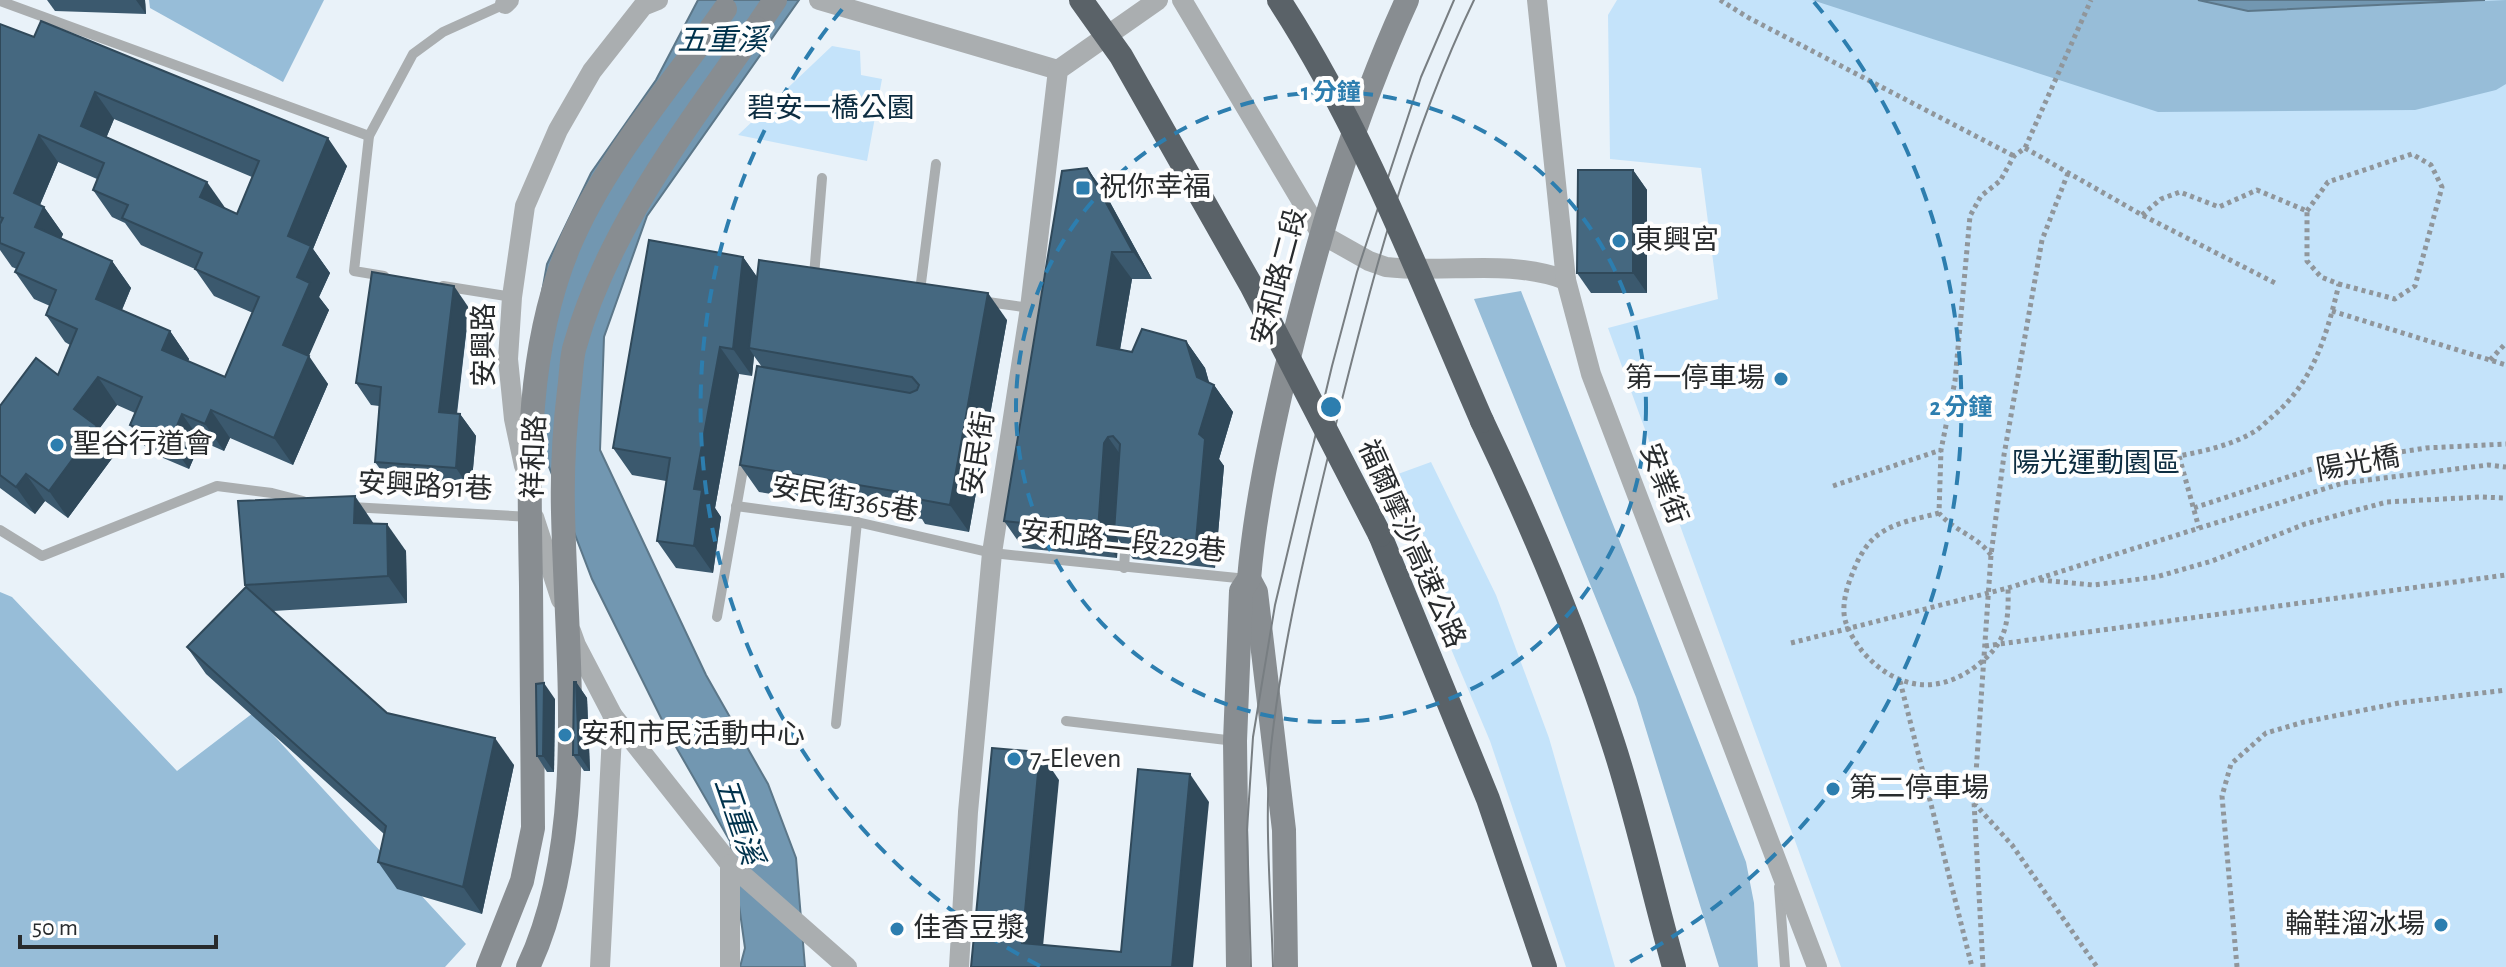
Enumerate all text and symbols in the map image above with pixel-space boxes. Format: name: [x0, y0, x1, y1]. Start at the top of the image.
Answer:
water label: 五重溪: [677, 24, 771, 56]
text: 1 分鐘: [1301, 79, 1361, 105]
park label: 碧安一橋公園: [747, 93, 915, 123]
place label: 祝你幸福: [1099, 172, 1211, 202]
marker: 祝你幸福: [1074, 179, 1092, 197]
street label: 安和路二段: [1246, 205, 1312, 348]
place label: 東興宮: [1635, 225, 1719, 255]
marker: 東興宮: [1610, 232, 1628, 250]
street label: 安興路: [469, 303, 499, 387]
place label: 第一停車場: [1625, 363, 1765, 393]
marker: 第一停車場: [1772, 370, 1790, 388]
centre of rings: [1317, 393, 1345, 421]
text: 2 分鐘: [1930, 394, 1992, 420]
street label: 安民街: [957, 409, 999, 497]
street label: 祥和路: [518, 414, 550, 499]
place label: 聖谷行道會: [73, 429, 213, 459]
street label: 福爾摩沙高速公路: [1353, 435, 1471, 652]
marker: 聖谷行道會: [48, 436, 66, 454]
street label: 安業街: [1635, 439, 1693, 528]
street label: 陽光橋: [2314, 441, 2402, 485]
park label: 陽光運動園區: [2012, 448, 2180, 478]
street label: 安興路91巷: [357, 467, 493, 505]
street label: 安民街365巷: [769, 471, 921, 527]
street label: 安和路二段229巷: [1019, 515, 1227, 567]
place label: 安和市民活動中心: [581, 719, 805, 749]
marker: 安和市民活動中心: [556, 726, 574, 744]
place label: 7-Eleven: [1030, 745, 1122, 773]
marker: 7-Eleven: [1005, 750, 1023, 768]
water label: 五重溪: [709, 773, 770, 872]
place label: 第二停車場: [1849, 773, 1989, 803]
marker: 第二停車場: [1824, 780, 1842, 798]
scale bar: [20, 899, 216, 949]
place label: 輪鞋溜冰場: [2285, 909, 2425, 939]
place label: 佳香豆漿: [913, 913, 1025, 943]
text: 50 m: [32, 916, 78, 940]
marker: 輪鞋溜冰場: [2432, 916, 2450, 934]
marker: 佳香豆漿: [888, 920, 906, 938]

